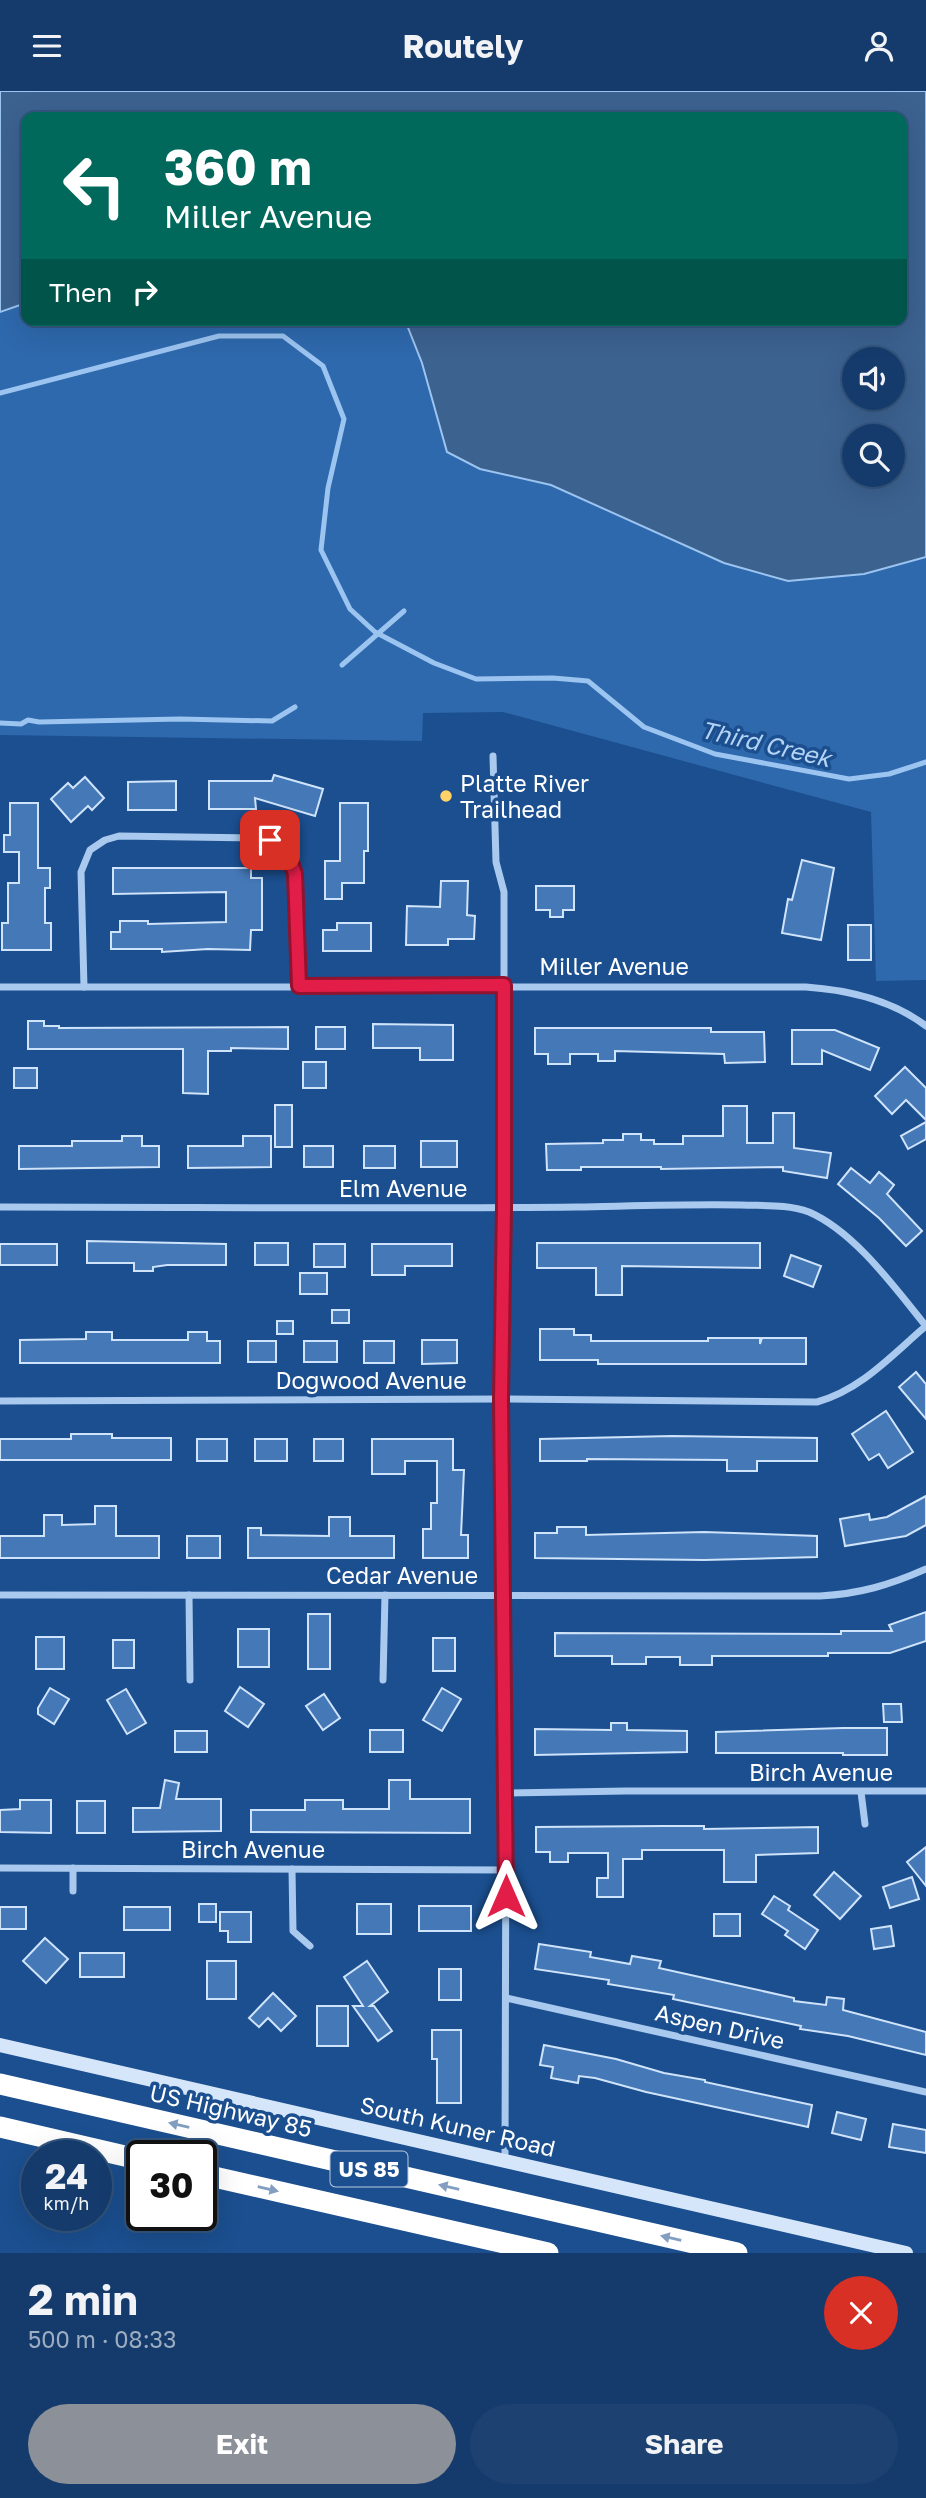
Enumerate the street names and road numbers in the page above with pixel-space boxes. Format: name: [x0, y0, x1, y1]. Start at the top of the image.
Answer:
street label: Miller Avenue: [539, 952, 689, 980]
street label: Elm Avenue: [339, 1174, 467, 1202]
street label: Dogwood Avenue: [275, 1366, 467, 1394]
street label: Cedar Avenue: [326, 1561, 478, 1589]
street label: Birch Avenue: [749, 1758, 893, 1786]
street label: Birch Avenue: [181, 1835, 325, 1863]
street label: Aspen Drive: [653, 1998, 787, 2054]
street label: US Highway 85: [147, 2078, 315, 2142]
street label: South Kuner Road: [358, 2090, 558, 2162]
road number: US 85: [330, 2151, 408, 2187]

